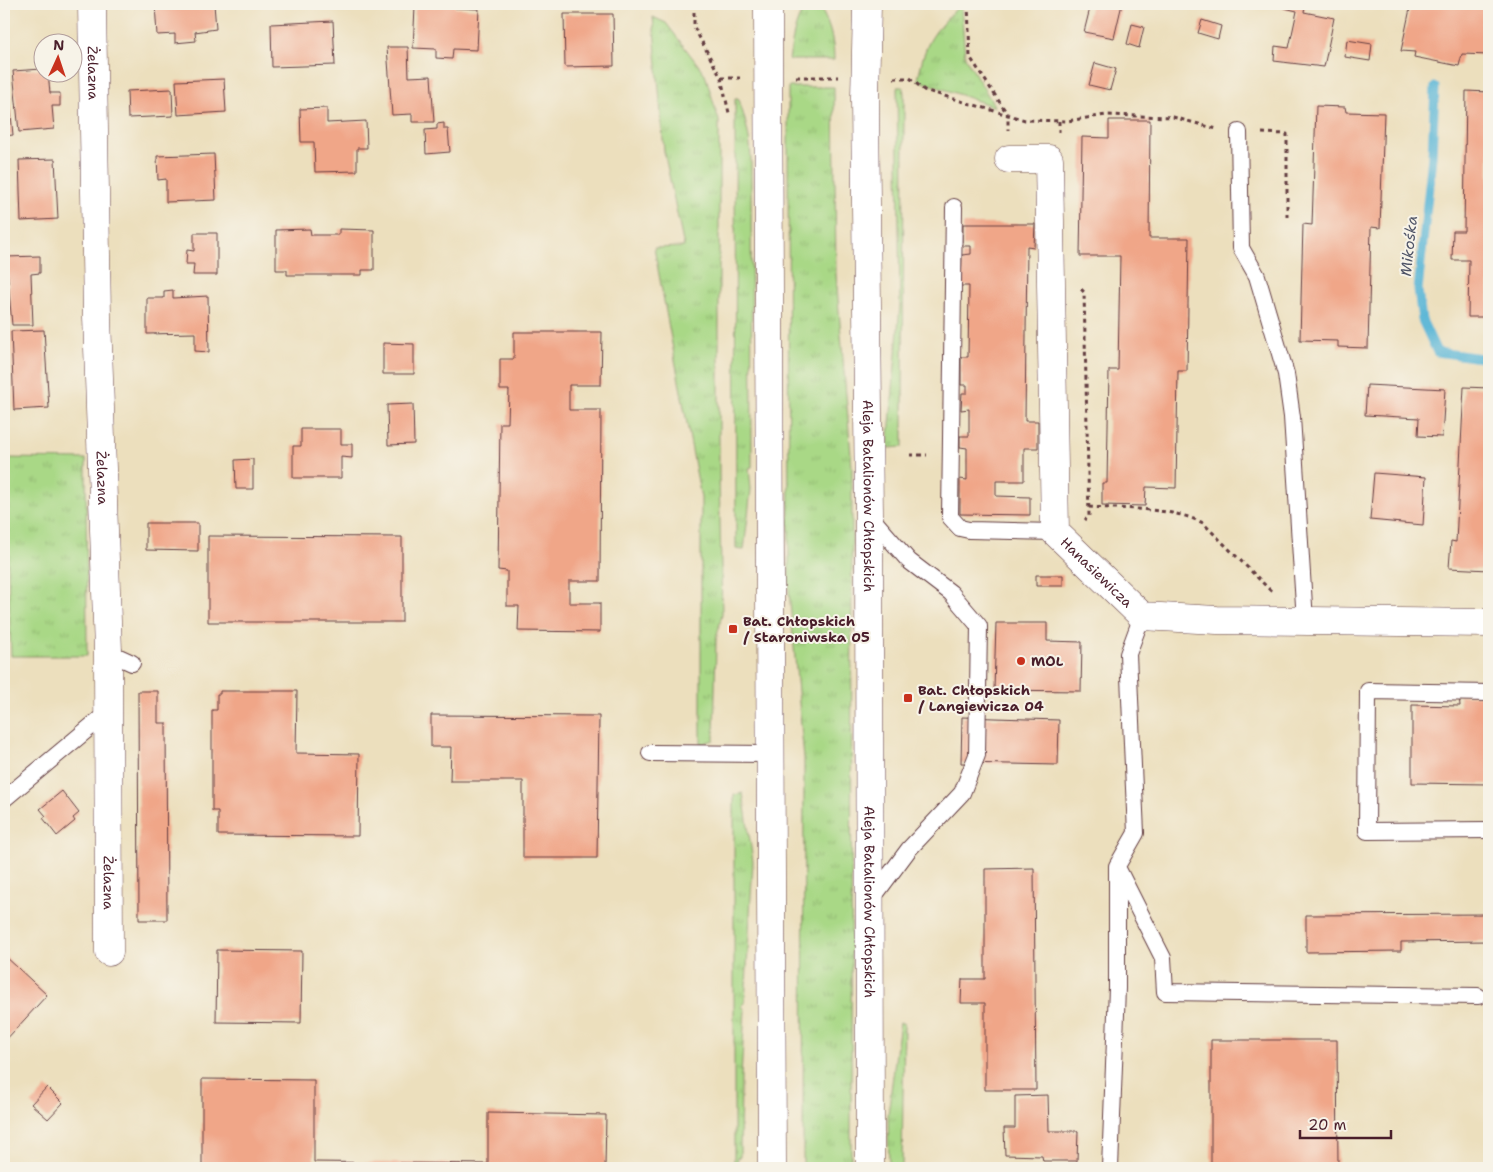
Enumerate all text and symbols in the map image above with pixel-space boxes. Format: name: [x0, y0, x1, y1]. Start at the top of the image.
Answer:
north arrow: [32, 32, 82, 82]
text: N: [53, 36, 65, 54]
street label: Żelazna: [84, 46, 103, 100]
water label: Mikośka: [1396, 215, 1422, 277]
street label: Aleja Batalionów Chłopskich: [859, 400, 878, 592]
street label: Żelazna: [92, 451, 112, 505]
street label: Hanasiewicza: [1057, 533, 1137, 611]
place label: Bat. Chłopskich / Staroniwska 05: [743, 612, 870, 646]
marker: Bat. Chłopskich / Staroniwska 05: [727, 623, 739, 635]
place label: MOL: [1031, 652, 1064, 670]
marker: MOL: [1015, 655, 1027, 667]
place label: Bat. Chłopskich / Langiewicza 04: [918, 681, 1044, 715]
marker: Bat. Chłopskich / Langiewicza 04: [902, 692, 914, 704]
street label: Aleja Batalionów Chłopskich: [860, 806, 879, 998]
street label: Żelazna: [100, 856, 118, 910]
scale bar: [1300, 1107, 1392, 1139]
text: 20 m: [1308, 1115, 1347, 1135]

